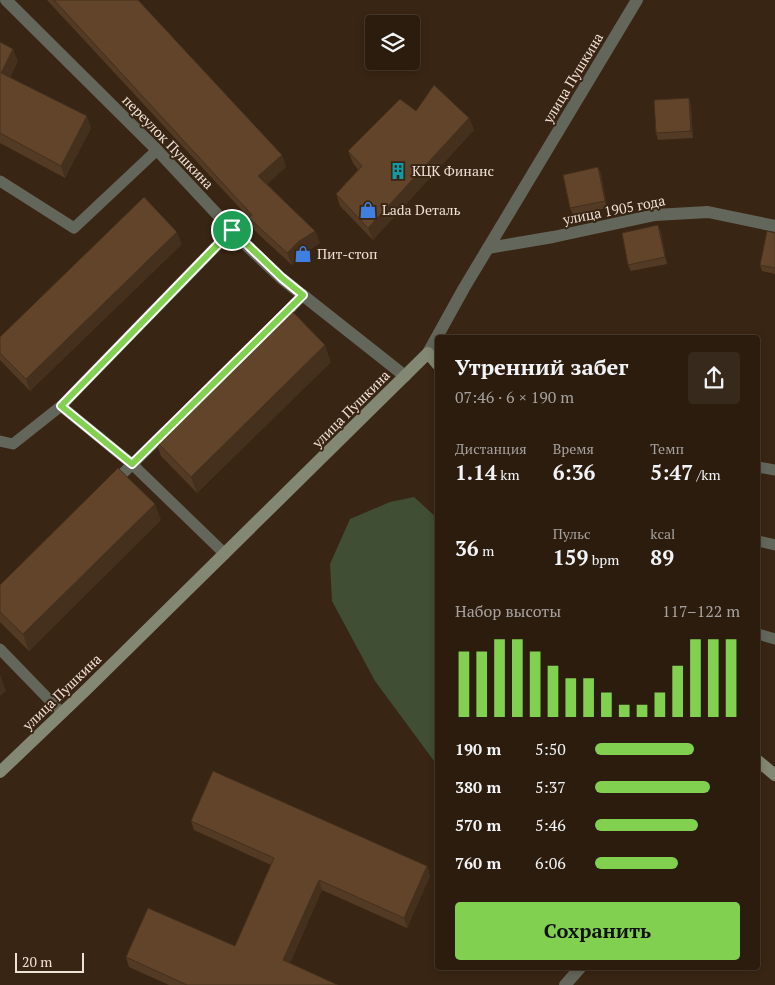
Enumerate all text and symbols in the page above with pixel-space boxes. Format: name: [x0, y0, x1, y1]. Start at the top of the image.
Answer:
map controls: [365, 15, 420, 70]
button: layers: [365, 15, 420, 70]
street label: улица Пушкина: [538, 29, 607, 127]
street label: переулок Пушкина: [118, 90, 218, 193]
building icon: КЦК Финанс: [388, 161, 408, 181]
place label: КЦК Финанс: [412, 161, 494, 180]
street label: улица 1905 года: [560, 190, 667, 229]
shop icon: Lada Dеталь: [358, 200, 378, 220]
place label: Lada Dеталь: [382, 200, 461, 219]
pin: [211, 209, 253, 251]
icon: arrive: [218, 216, 246, 244]
shop icon: Пит-стоп: [293, 244, 313, 264]
place label: Пит-стоп: [317, 244, 378, 263]
text: Утренний забег: [455, 352, 629, 381]
button: share: [688, 352, 740, 404]
street label: улица Пушкина: [307, 366, 394, 452]
text: 07:46 · 6 × 190 m: [455, 386, 574, 408]
text: Дистанция: [455, 439, 527, 458]
text: Время: [553, 439, 594, 458]
text: Темп: [650, 439, 684, 458]
text: 1.14: [455, 458, 497, 486]
text: 6:36: [553, 458, 595, 486]
text: 5:47: [650, 458, 693, 486]
text: km: [497, 465, 520, 484]
text: /km: [693, 465, 721, 484]
text: Пульс: [553, 524, 591, 543]
text: kcal: [650, 524, 675, 543]
text: 36: [455, 534, 479, 562]
text: m: [479, 541, 494, 560]
text: 159: [553, 543, 588, 571]
text: 89: [650, 543, 674, 571]
text: bpm: [588, 550, 619, 569]
text: Набор высоты: [455, 600, 561, 622]
text: 117–122 m: [662, 600, 740, 622]
street label: улица Пушкина: [17, 649, 105, 735]
text: 190 m: [455, 738, 501, 760]
text: 5:50: [535, 738, 566, 760]
text: 380 m: [455, 776, 501, 798]
text: 5:37: [535, 776, 566, 798]
text: 570 m: [455, 814, 501, 836]
text: 5:46: [535, 814, 566, 836]
text: 760 m: [455, 852, 501, 874]
text: 6:06: [535, 852, 566, 874]
button: Сохранить: [455, 902, 740, 960]
scale bar: [15, 950, 84, 973]
text: 20 m: [22, 952, 52, 971]

